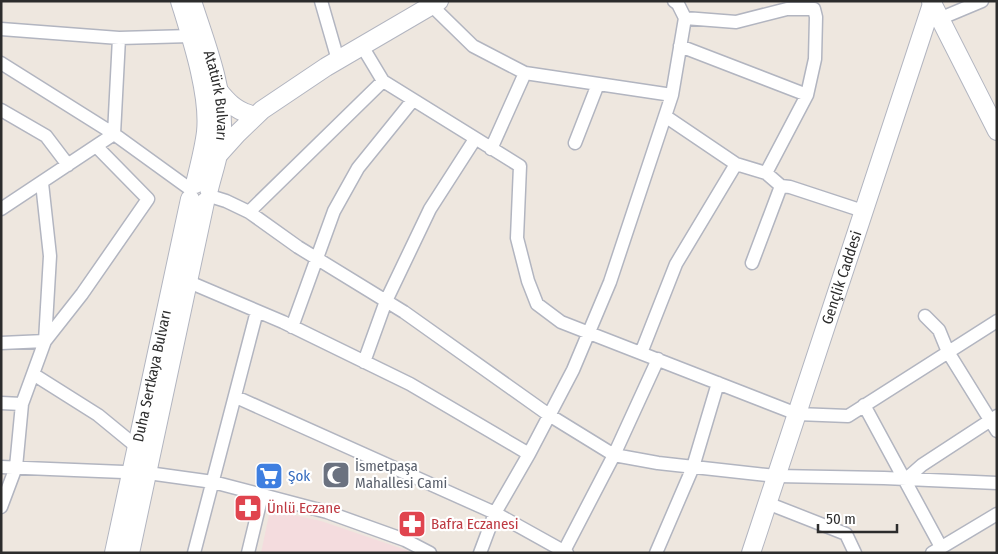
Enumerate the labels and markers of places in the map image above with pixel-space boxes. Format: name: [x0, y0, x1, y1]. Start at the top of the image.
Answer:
place label: İsmetpaşa Mahallesi Cami: [355, 457, 447, 492]
mosque icon: İsmetpaşa Mahallesi Cami: [321, 460, 351, 490]
supermarket icon: Şok: [254, 461, 284, 491]
place label: Şok: [288, 467, 310, 485]
pharmacy icon: Ünlü Eczane: [233, 493, 263, 523]
place label: Ünlü Eczane: [267, 499, 341, 517]
pharmacy icon: Bafra Eczanesi: [397, 509, 427, 539]
place label: Bafra Eczanesi: [431, 515, 519, 533]

